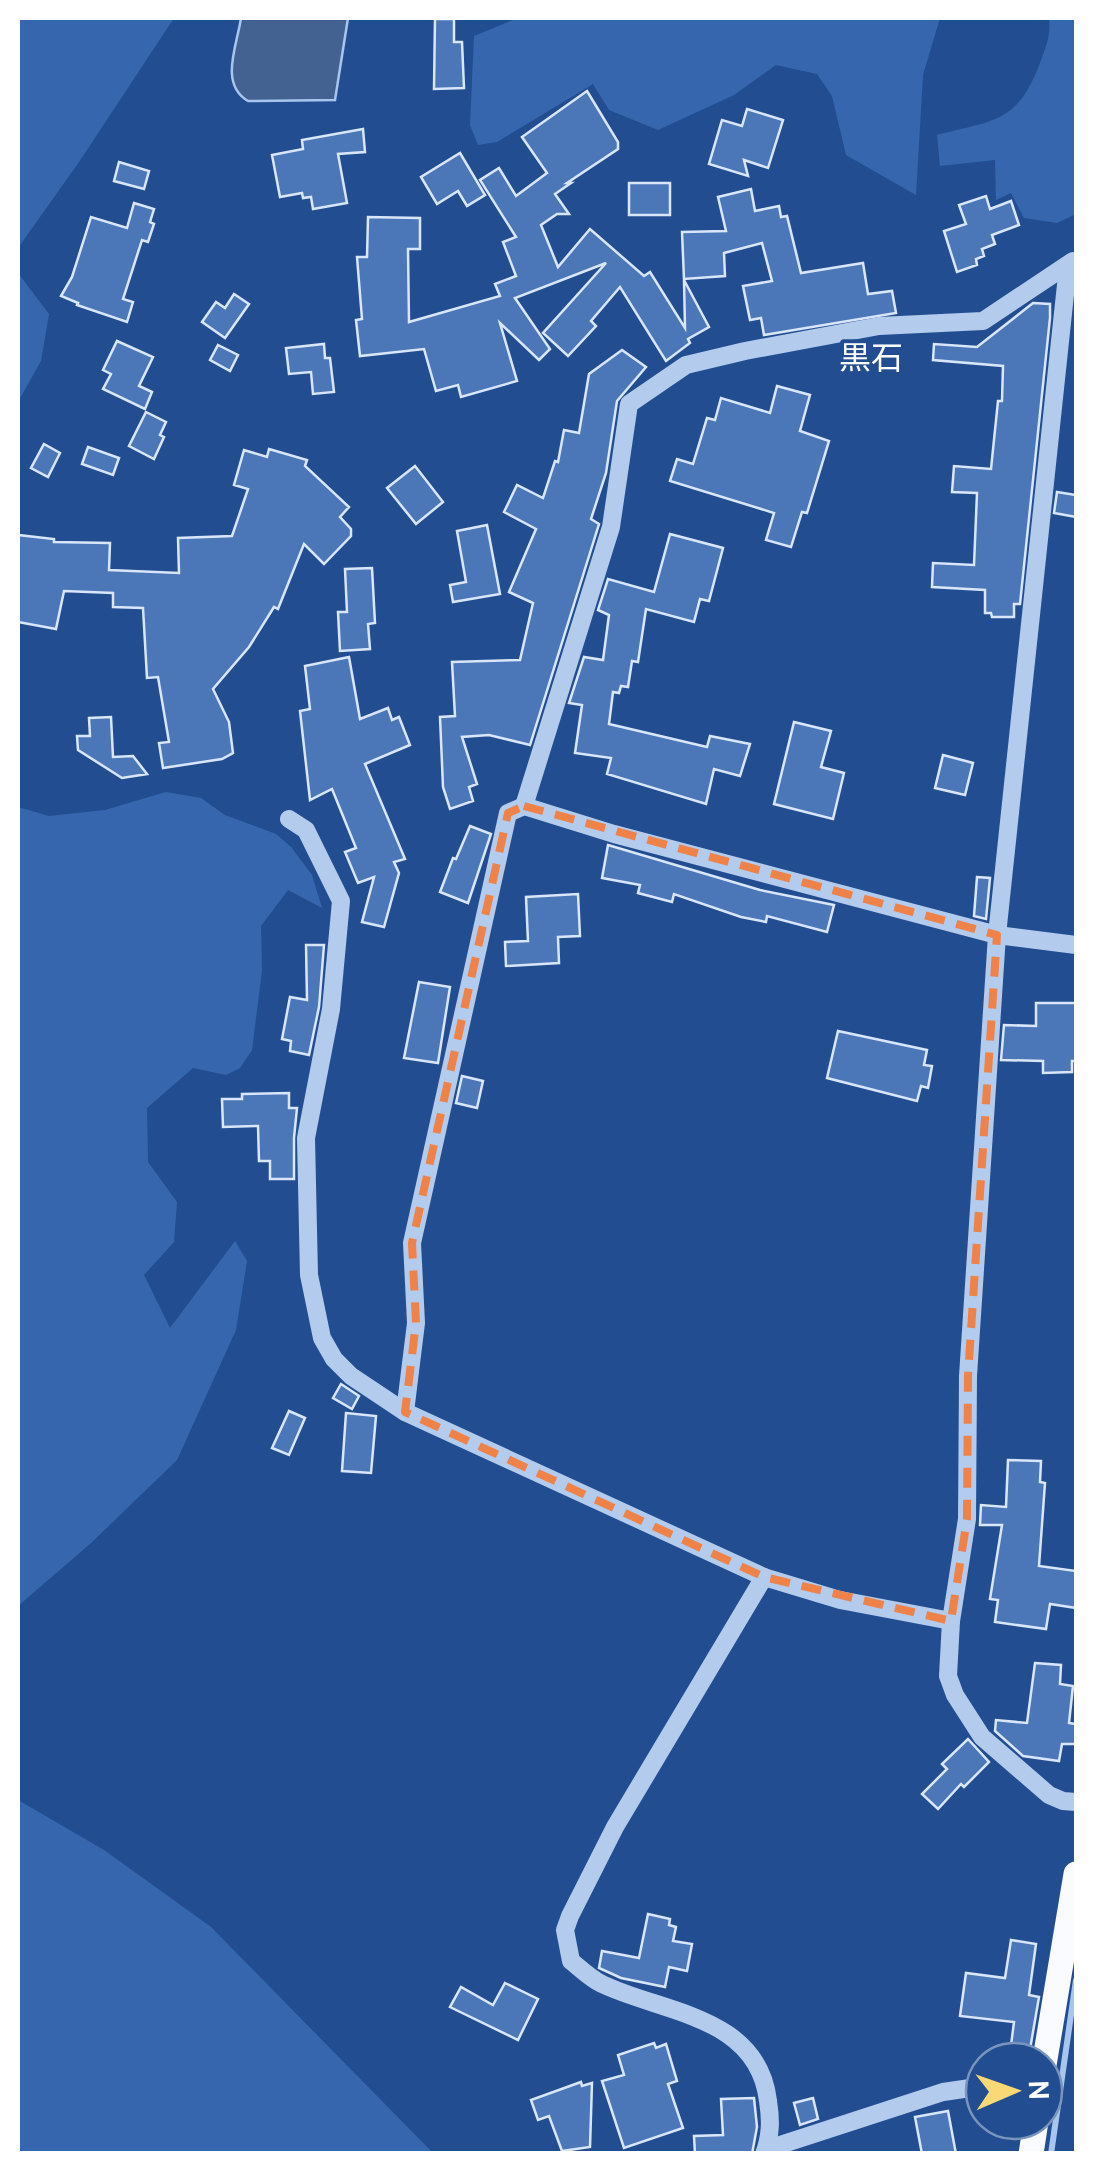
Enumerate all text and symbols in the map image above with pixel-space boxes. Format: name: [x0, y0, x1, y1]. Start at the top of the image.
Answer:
district label: 黒石: [839, 338, 903, 377]
north arrow: [964, 2041, 1064, 2141]
text: N: [1022, 2080, 1056, 2101]

